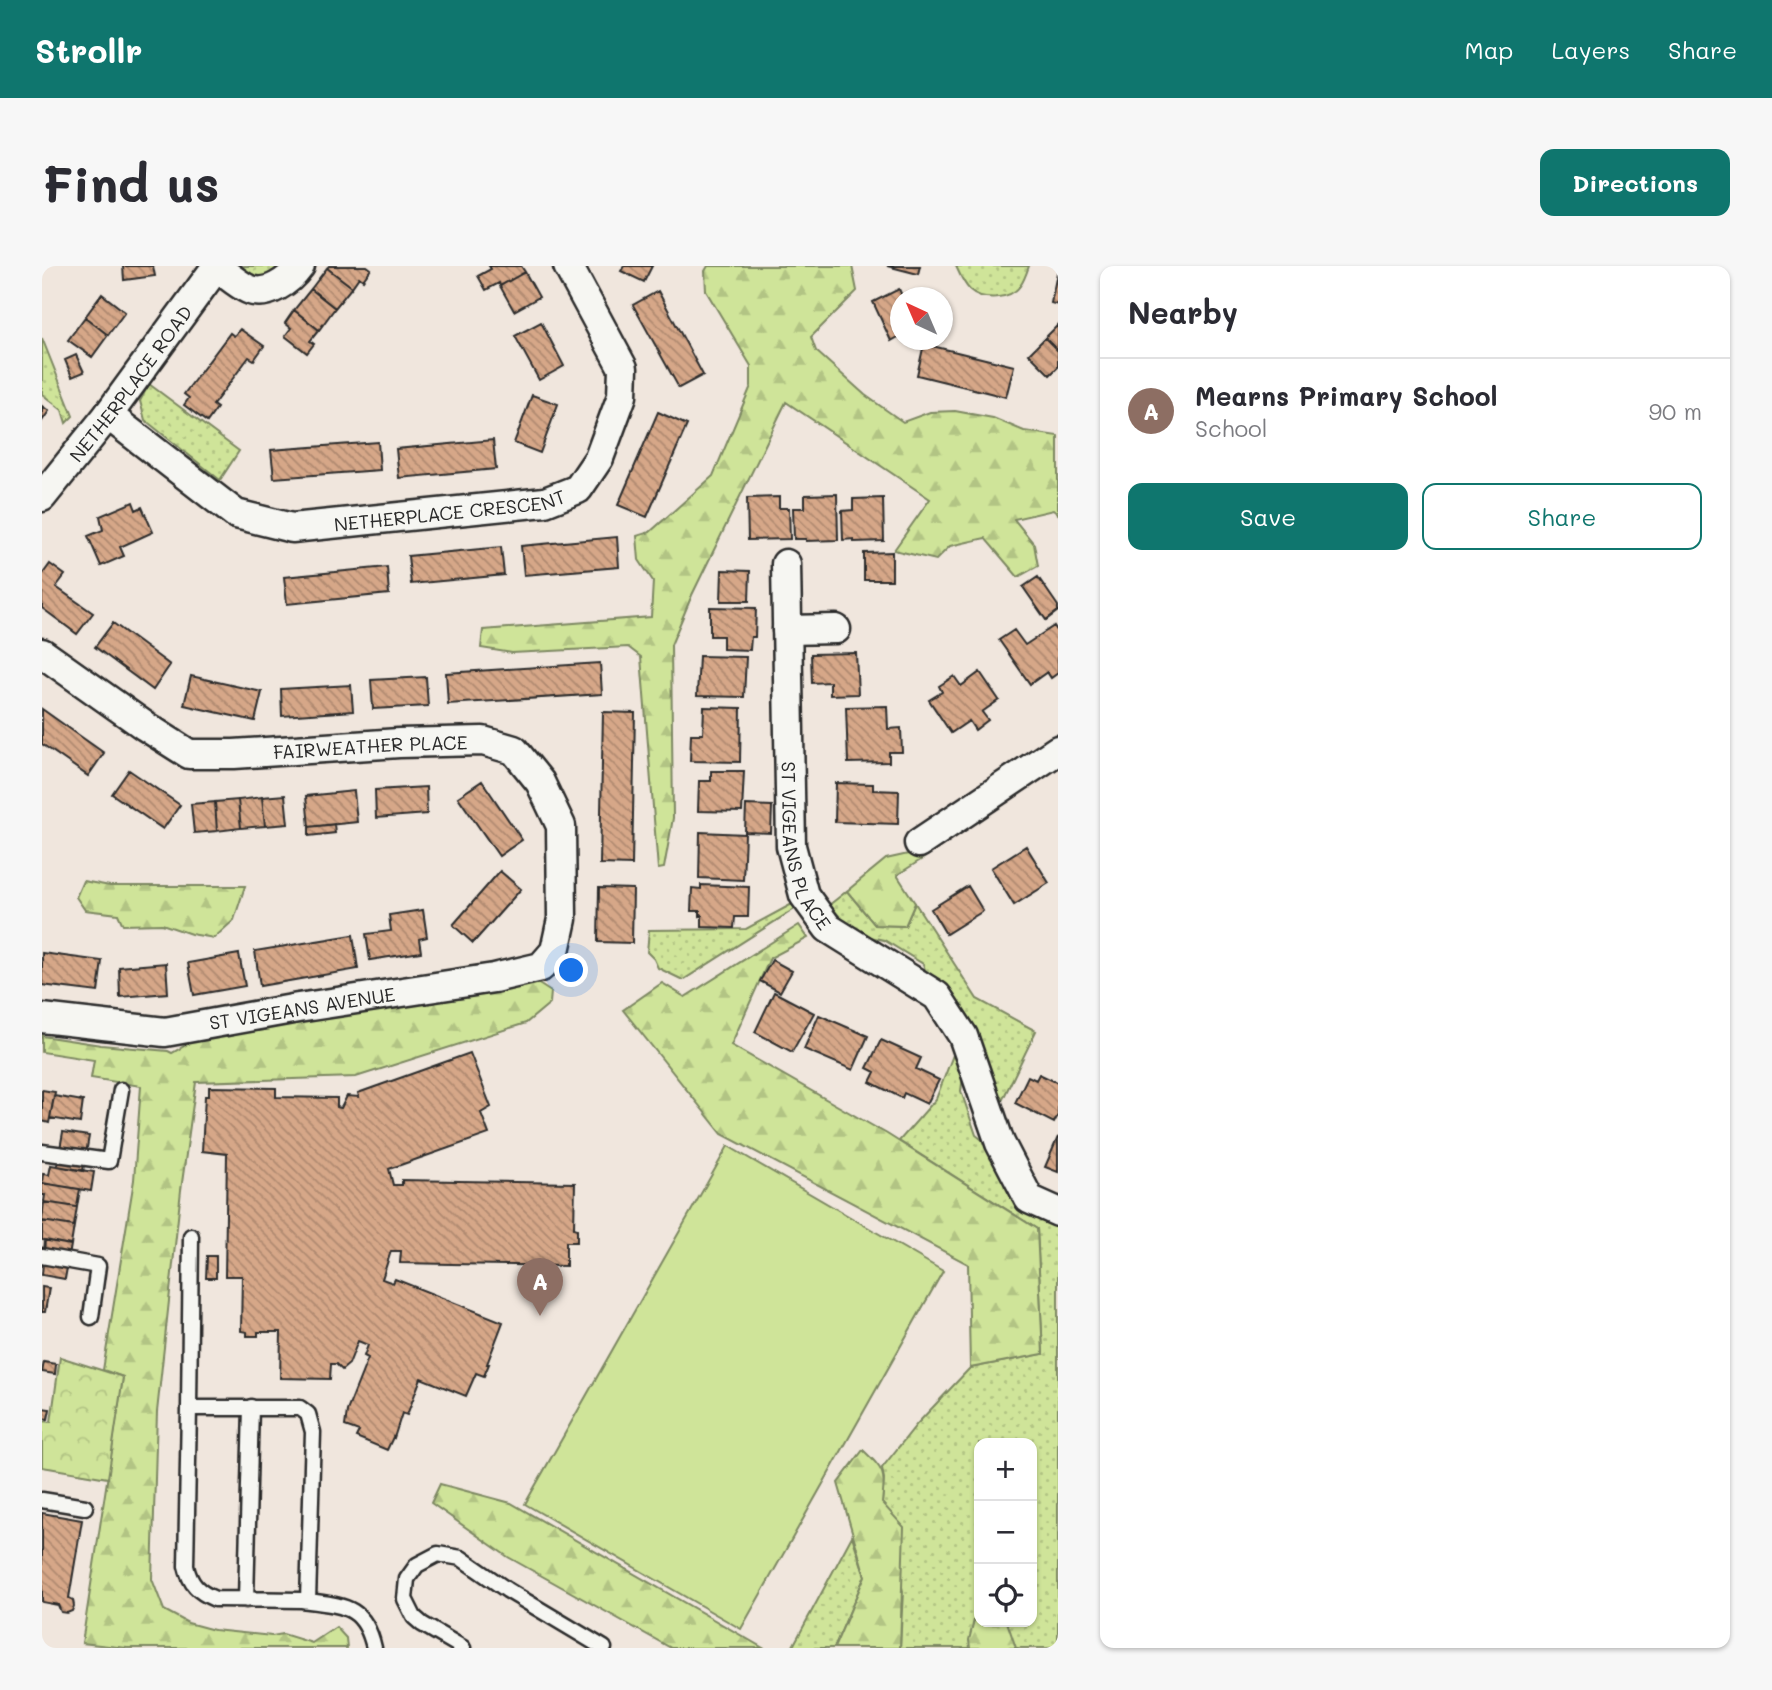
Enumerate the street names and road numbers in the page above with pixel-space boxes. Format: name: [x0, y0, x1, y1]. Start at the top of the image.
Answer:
street label: NETHERPLACE ROAD: [63, 300, 197, 467]
street label: NETHERPLACE CRESCENT: [333, 483, 569, 536]
street label: FAIRWEATHER PLACE: [273, 729, 468, 764]
street label: ST VIGEANS PLACE: [777, 761, 838, 935]
street label: ST VIGEANS AVENUE: [207, 981, 397, 1035]

